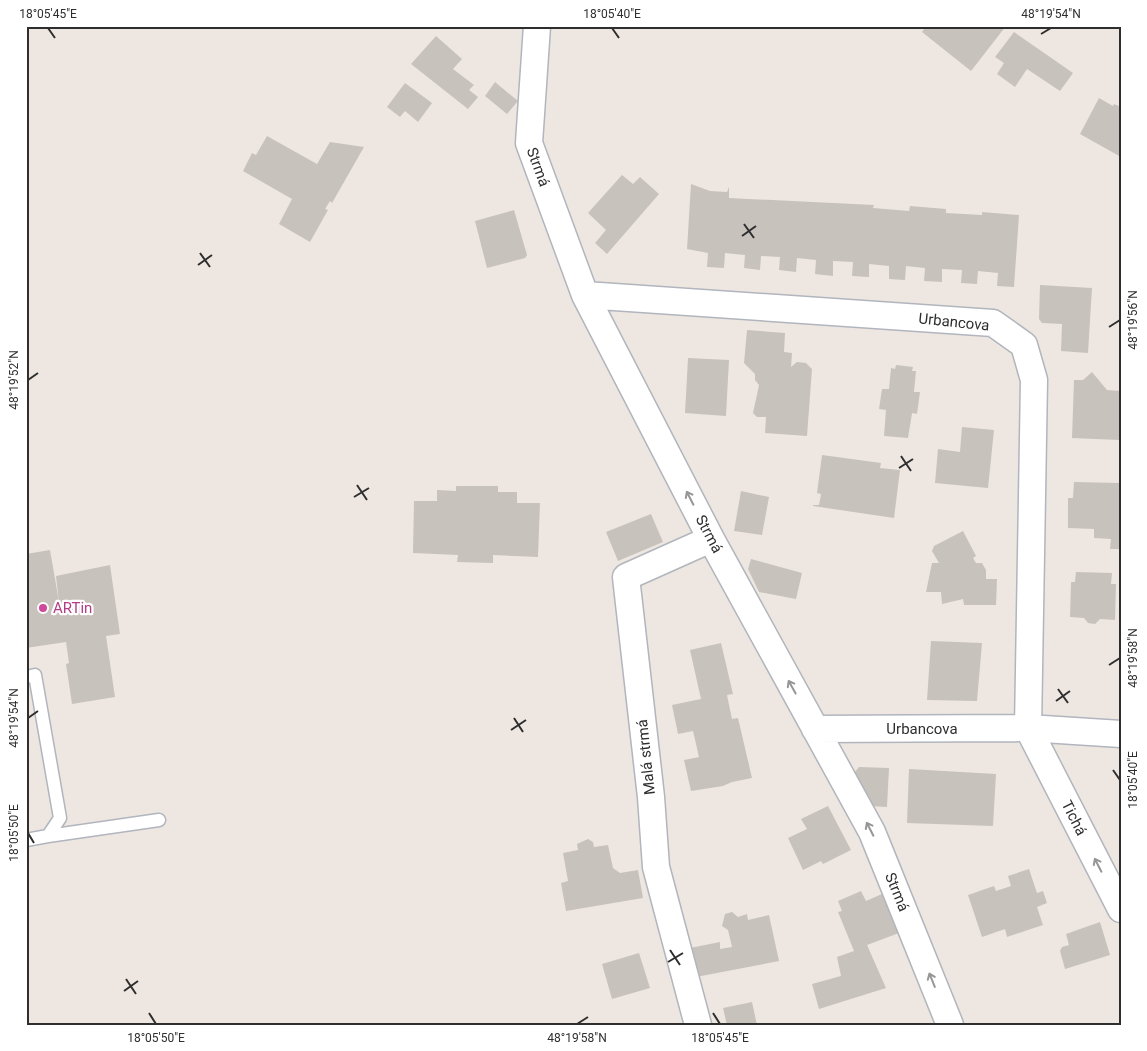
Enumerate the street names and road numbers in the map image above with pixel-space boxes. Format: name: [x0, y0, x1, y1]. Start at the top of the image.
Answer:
street label: Strmá: [523, 145, 553, 189]
street label: Urbancova: [918, 309, 990, 335]
street label: Strmá: [692, 512, 726, 556]
street label: Malá strmá: [633, 718, 659, 796]
street label: Urbancova: [886, 720, 958, 738]
street label: Tichá: [1058, 797, 1090, 839]
street label: Strmá: [881, 870, 913, 914]

